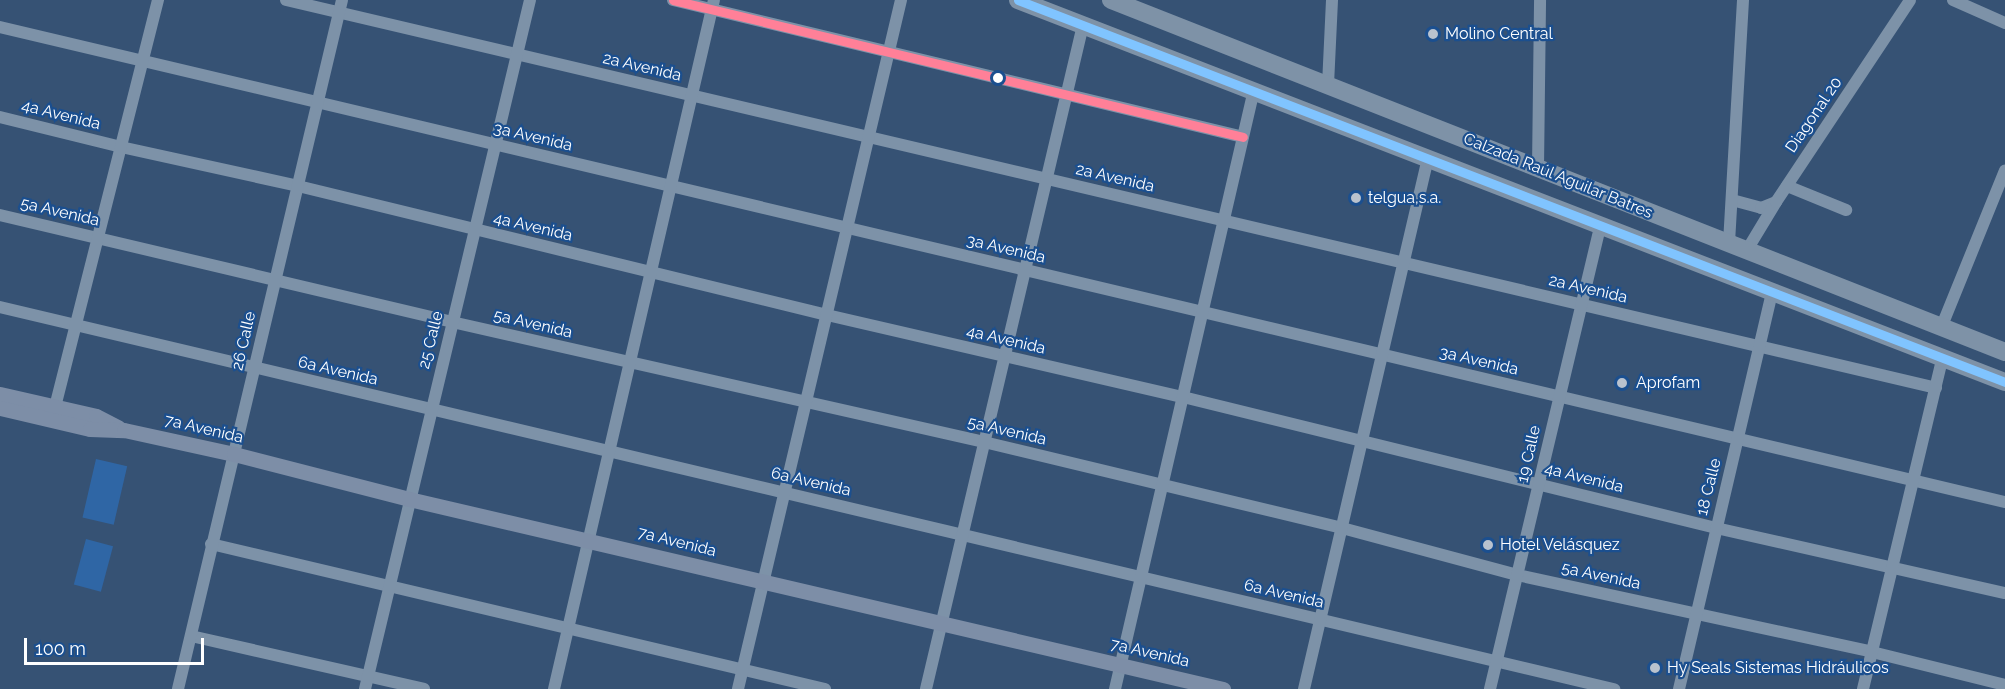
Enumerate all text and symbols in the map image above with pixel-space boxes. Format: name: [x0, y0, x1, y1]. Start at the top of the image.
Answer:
place label: Molino Central: [1445, 24, 1553, 44]
marker: Molino Central: [1426, 27, 1440, 41]
street label: 2a Avenida: [601, 49, 683, 85]
unlabelled marker: [992, 72, 1004, 84]
street label: Diagonal 20: [1782, 73, 1846, 157]
street label: 4a Avenida: [19, 96, 103, 134]
street label: 3a Avenida: [491, 119, 575, 155]
street label: Calzada Raúl Aguilar Batres: [1460, 129, 1656, 223]
street label: 2a Avenida: [1074, 160, 1156, 196]
place label: telgua,s.a.: [1368, 188, 1441, 208]
marker: telgua,s.a.: [1349, 191, 1363, 205]
street label: 5a Avenida: [18, 194, 102, 230]
street label: 4a Avenida: [491, 209, 575, 245]
street label: 3a Avenida: [964, 231, 1048, 267]
street label: 2a Avenida: [1547, 271, 1629, 307]
street label: 5a Avenida: [491, 306, 575, 342]
street label: 25 Calle: [415, 309, 447, 371]
street label: 26 Calle: [228, 310, 260, 372]
street label: 4a Avenida: [964, 322, 1048, 358]
street label: 3a Avenida: [1437, 343, 1521, 379]
street label: 6a Avenida: [296, 352, 380, 390]
place label: Aprofam: [1636, 373, 1700, 393]
marker: Aprofam: [1613, 374, 1631, 392]
street label: 7a Avenida: [162, 411, 246, 447]
street label: 5a Avenida: [965, 413, 1049, 449]
street label: 19 Calle: [1513, 424, 1545, 484]
street label: 18 Calle: [1693, 456, 1725, 518]
street label: 4a Avenida: [1542, 459, 1626, 497]
street label: 6a Avenida: [769, 463, 853, 501]
street label: 7a Avenida: [635, 523, 719, 561]
place label: Hotel Velásquez: [1500, 535, 1621, 555]
marker: Hotel Velásquez: [1481, 538, 1495, 552]
street label: 5a Avenida: [1559, 558, 1643, 594]
street label: 6a Avenida: [1242, 575, 1326, 613]
scale bar: [27, 626, 207, 664]
street label: 7a Avenida: [1108, 635, 1192, 671]
text: 100 m: [35, 638, 86, 659]
place label: Hy Seals Sistemas Hidráulicos: [1667, 658, 1889, 678]
marker: Hy Seals Sistemas Hidráulicos: [1648, 661, 1662, 675]

